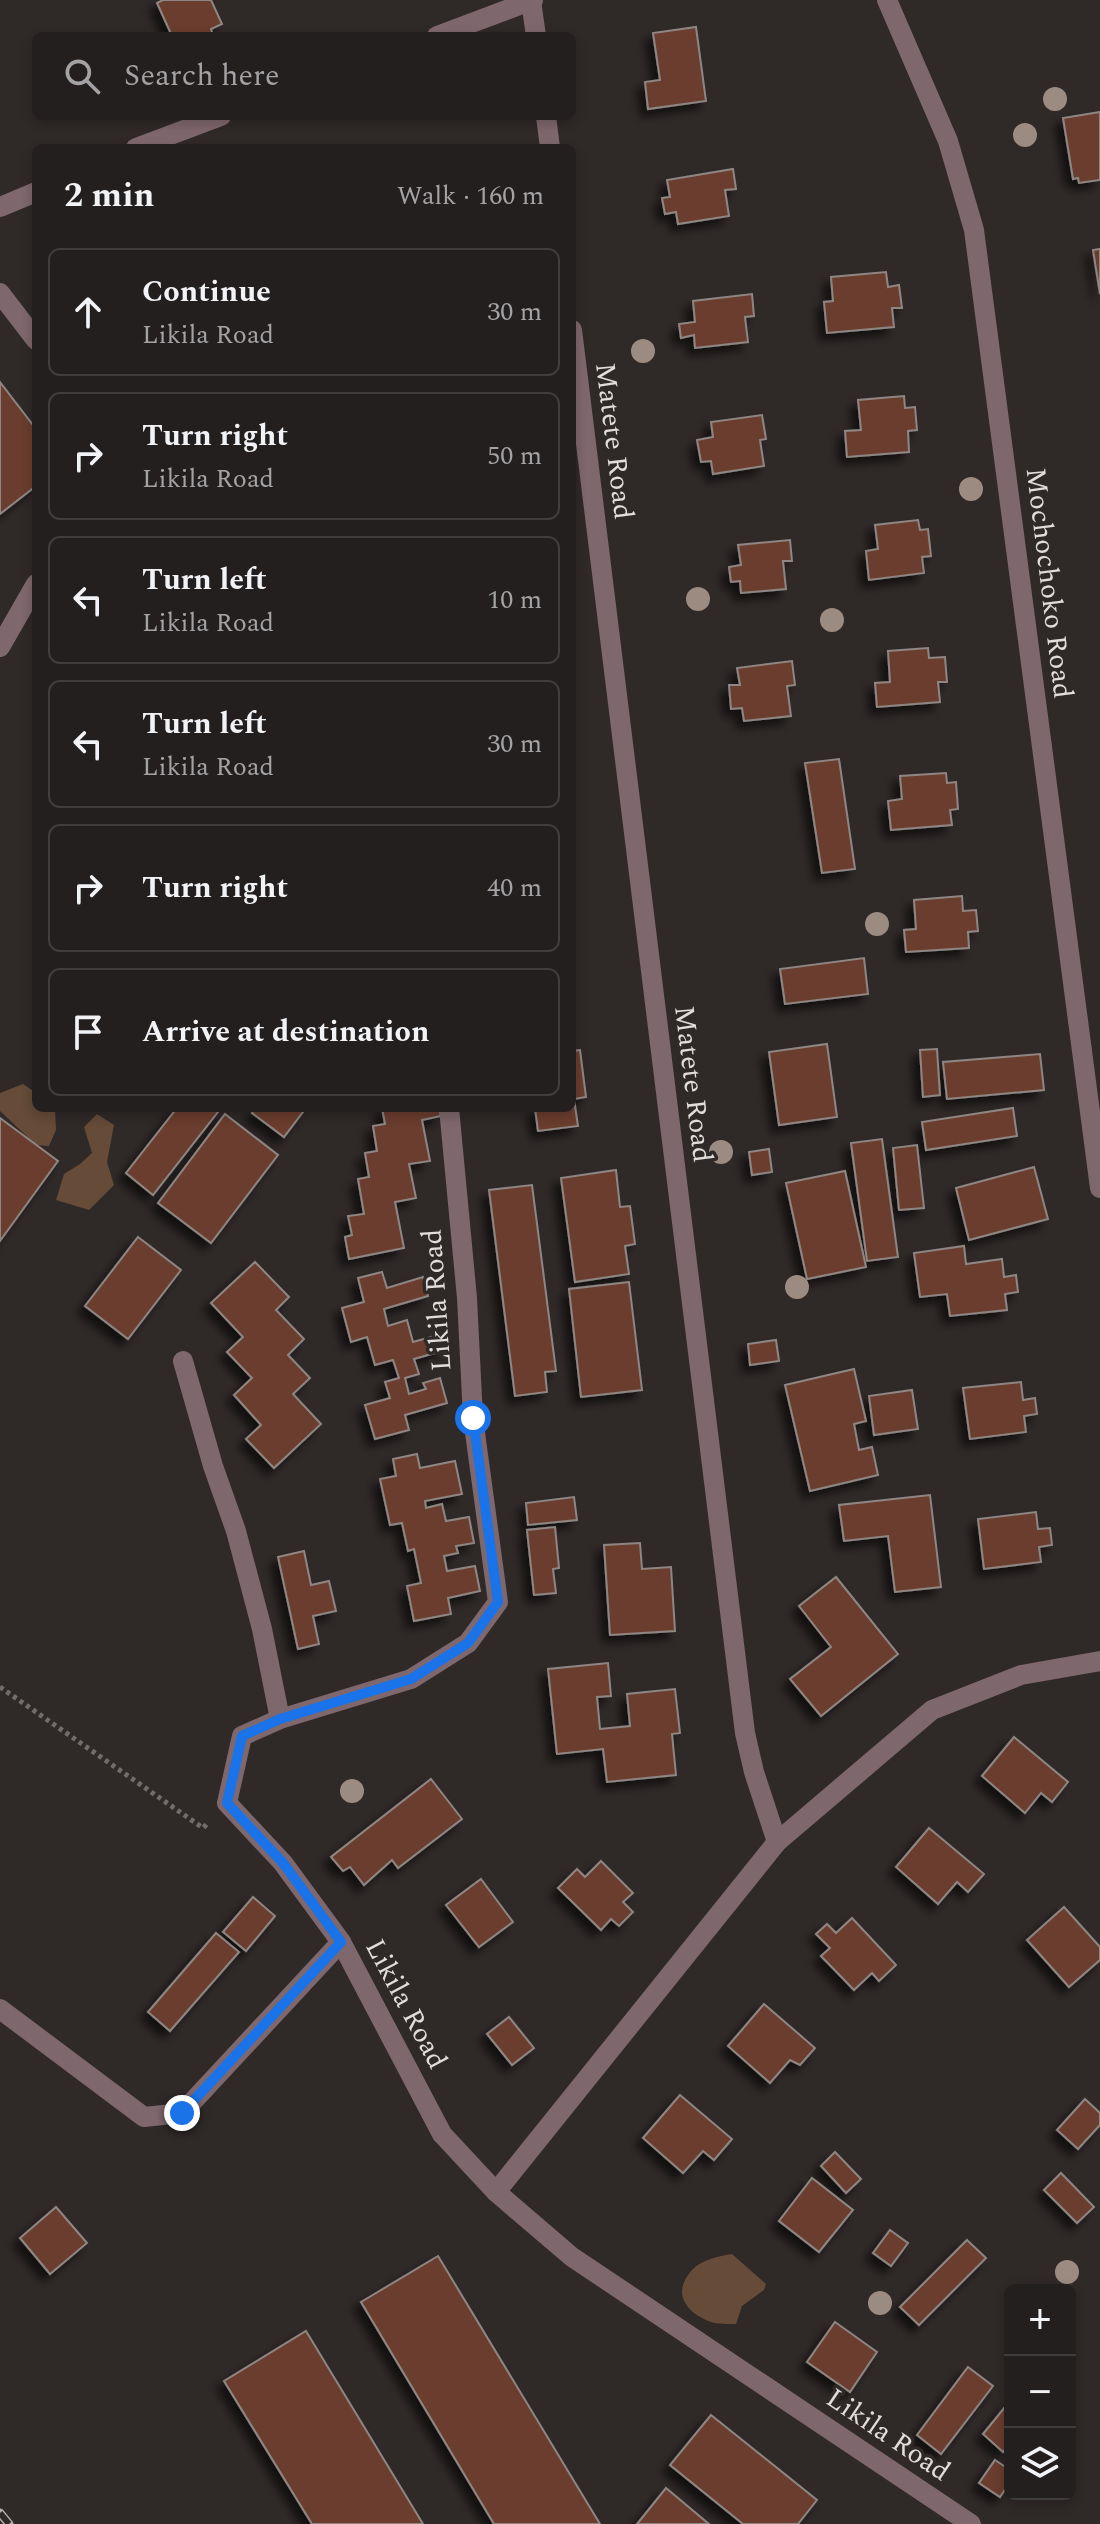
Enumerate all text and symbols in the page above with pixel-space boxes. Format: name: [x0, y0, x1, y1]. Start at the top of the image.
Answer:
search box: [32, 32, 576, 120]
text: Search here: [124, 53, 280, 99]
icon: search: [60, 54, 104, 98]
text: 2 min: [64, 170, 154, 222]
text: Walk · 160 m: [397, 176, 544, 216]
text: Continue: [142, 269, 271, 315]
icon: ahead: [66, 290, 110, 334]
text: 30 m: [487, 292, 542, 332]
text: Likila Road: [142, 315, 274, 355]
street label: Matete Road: [583, 360, 645, 522]
text: Turn right: [142, 413, 288, 459]
icon: right: [66, 434, 110, 478]
text: 50 m: [487, 436, 542, 476]
text: Likila Road: [142, 459, 274, 499]
street label: Mochochoko Road: [1014, 465, 1084, 701]
text: Turn left: [142, 557, 267, 603]
icon: left: [66, 578, 110, 622]
text: 10 m: [487, 580, 542, 620]
text: Likila Road: [142, 603, 274, 643]
text: Turn left: [142, 701, 267, 747]
icon: left: [66, 722, 110, 766]
text: 30 m: [487, 724, 542, 764]
text: Likila Road: [142, 747, 274, 787]
text: Turn right: [142, 865, 288, 911]
icon: right: [66, 866, 110, 910]
text: 40 m: [487, 868, 542, 908]
street label: Matete Road: [662, 1003, 724, 1165]
text: Arrive at destination: [142, 1009, 429, 1055]
icon: arrive: [66, 1010, 110, 1054]
street label: Likila Road: [411, 1228, 463, 1372]
route start: [455, 1400, 491, 1436]
street label: Likila Road: [354, 1931, 458, 2077]
route end: [164, 2095, 200, 2131]
map controls: [1004, 2284, 1076, 2500]
button: +: [1004, 2284, 1076, 2356]
button: −: [1004, 2356, 1076, 2428]
street label: Likila Road: [817, 2377, 959, 2493]
button: layers: [1004, 2428, 1076, 2500]

